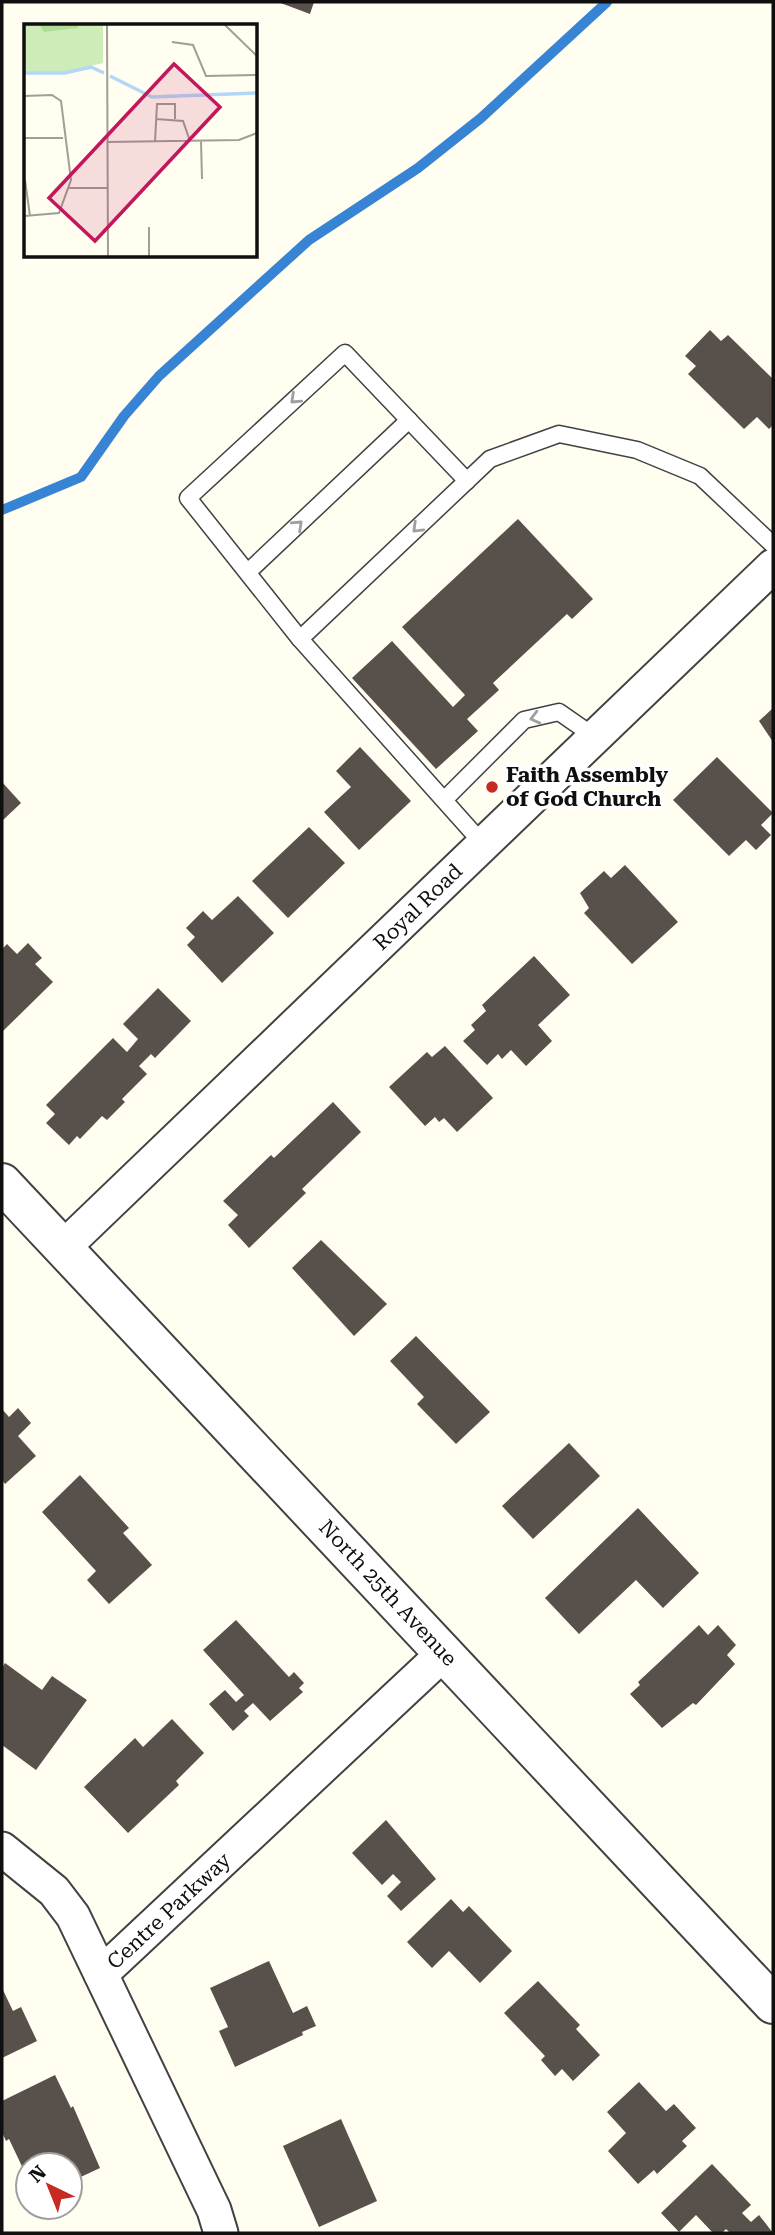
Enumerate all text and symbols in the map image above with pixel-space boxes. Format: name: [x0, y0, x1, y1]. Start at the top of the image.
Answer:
inset map: [24, 24, 257, 257]
one-way arrow: [290, 391, 303, 404]
one-way arrow: [412, 520, 425, 533]
one-way arrow: [290, 521, 303, 534]
one-way arrow: [529, 710, 541, 724]
place label: Faith Assembly of God Church: [506, 763, 669, 811]
marker: Faith Assembly of God Church: [484, 779, 500, 795]
street label: Royal Road: [369, 859, 468, 955]
street label: North 25th Avenue: [314, 1515, 462, 1671]
street label: Centre Parkway: [102, 1847, 236, 1974]
north arrow: [14, 2151, 84, 2221]
text: N: [25, 2160, 51, 2187]

